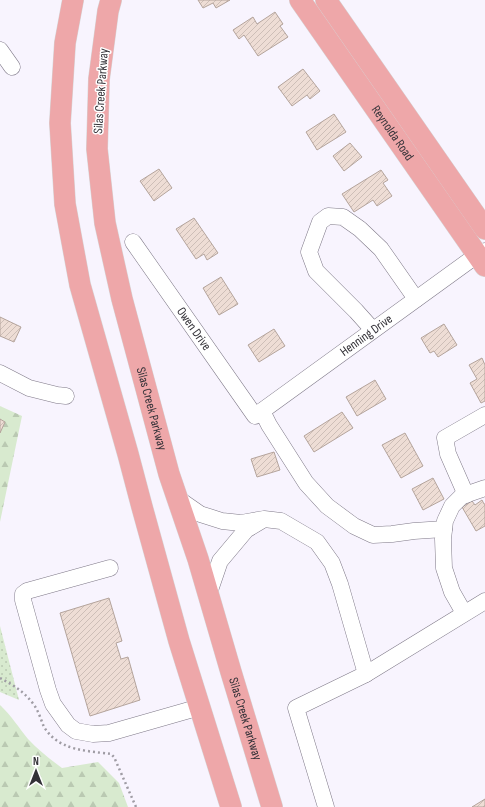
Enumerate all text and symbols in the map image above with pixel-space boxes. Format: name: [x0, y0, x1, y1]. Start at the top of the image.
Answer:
street label: Silas Creek Parkway: [90, 48, 112, 134]
street label: Reynolda Road: [368, 102, 417, 164]
street label: Owen Drive: [173, 304, 215, 354]
street label: Henning Drive: [337, 311, 396, 360]
street label: Silas Creek Parkway: [133, 365, 170, 452]
street label: Silas Creek Parkway: [225, 676, 265, 762]
north arrow: [16, 751, 56, 791]
text: N: [33, 755, 39, 768]

